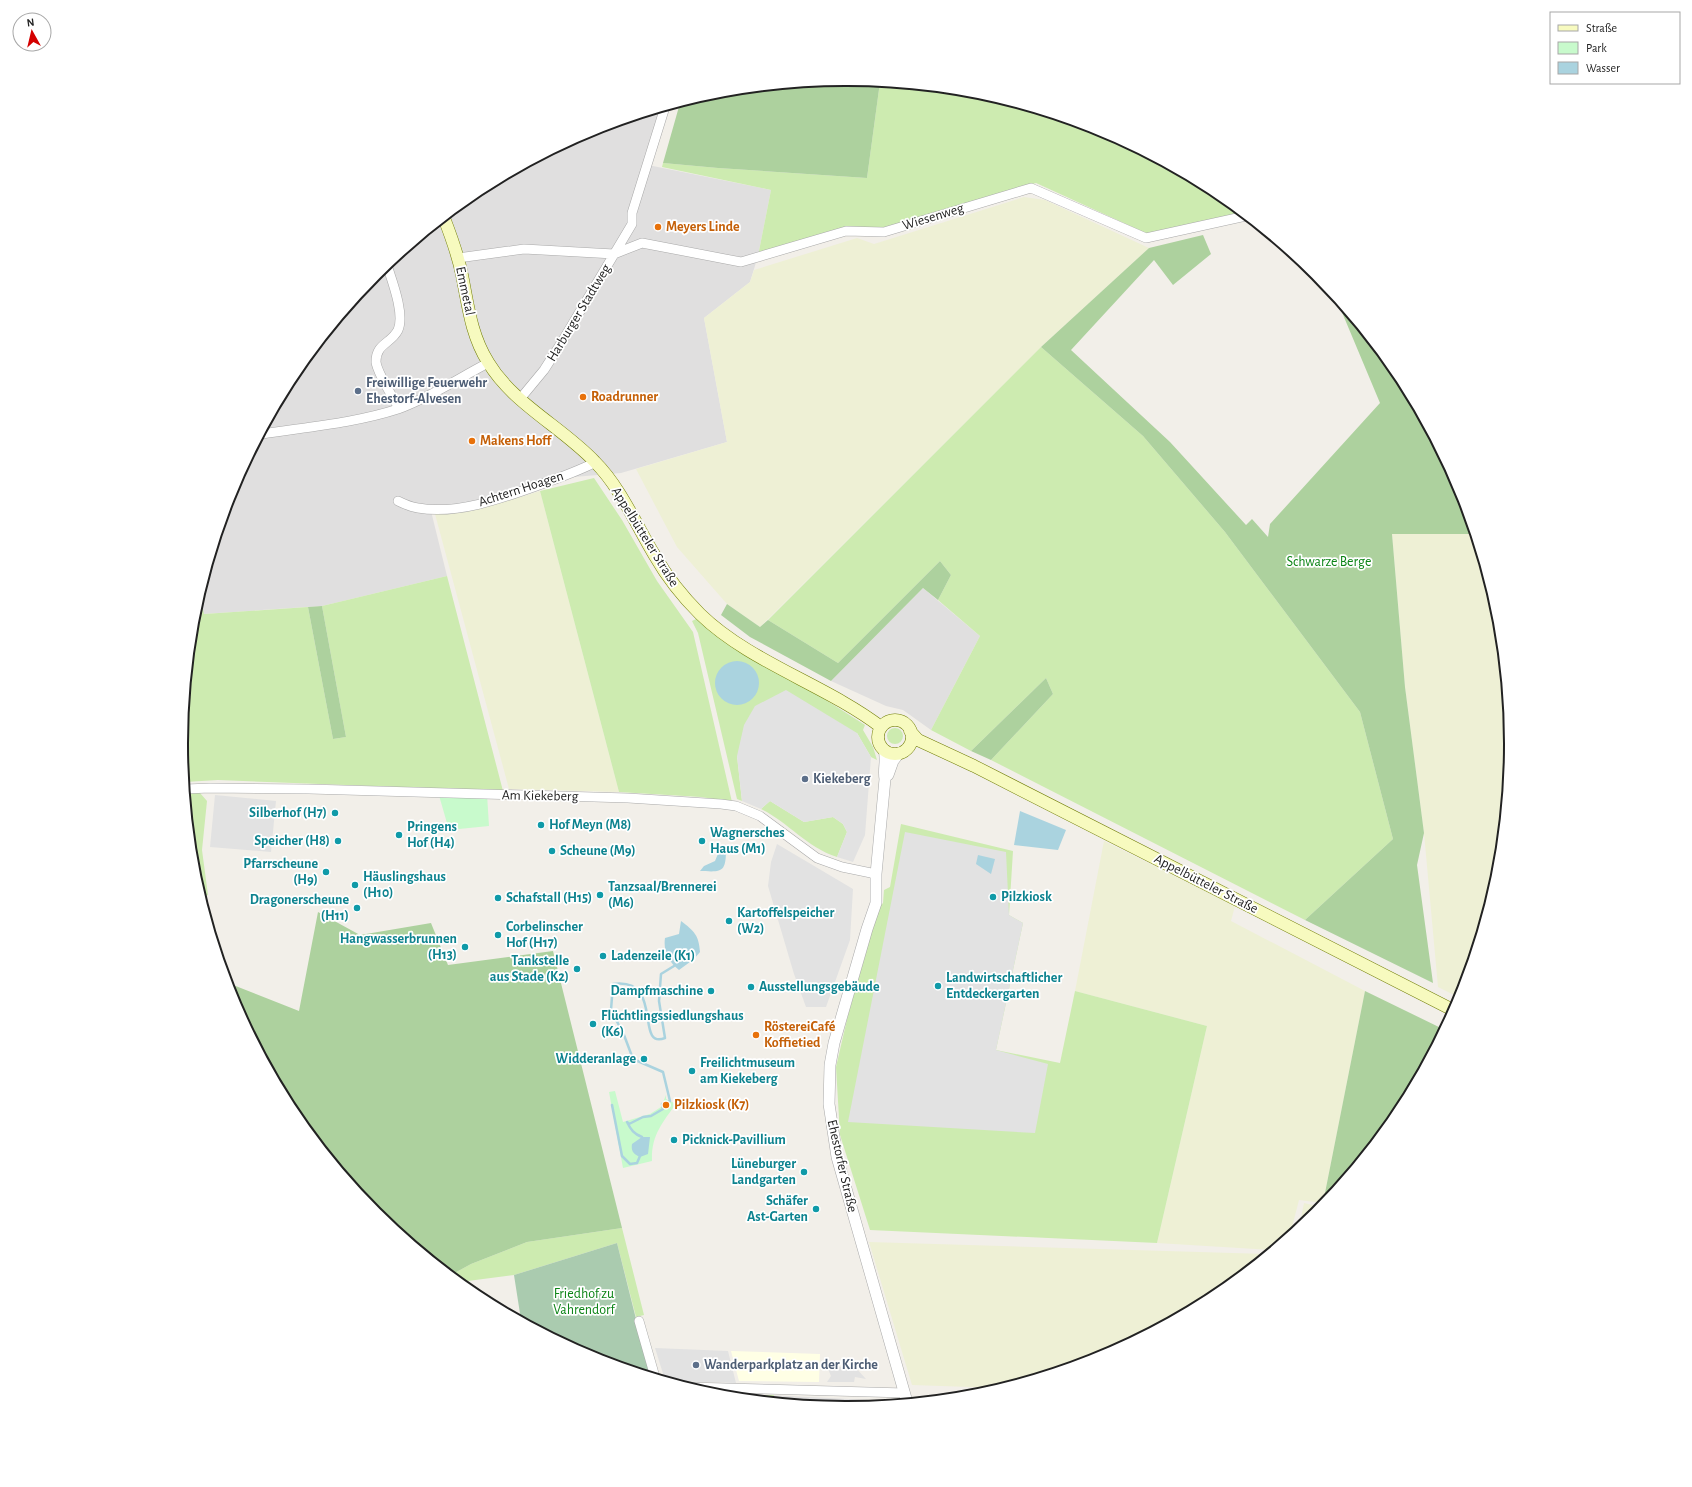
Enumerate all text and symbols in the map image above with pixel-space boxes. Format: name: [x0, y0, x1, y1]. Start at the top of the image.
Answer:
north arrow: [12, 12, 52, 52]
legend: [1550, 12, 1680, 84]
text: N: [26, 17, 35, 29]
text: Straße: [1586, 22, 1617, 34]
text: Park: [1586, 42, 1607, 54]
text: Wasser: [1586, 62, 1620, 74]
street label: Wiesenweg: [901, 201, 965, 233]
place label: Meyers Linde: [666, 220, 740, 234]
marker: Meyers Linde: [653, 222, 663, 232]
street label: Harburger Stadtweg: [545, 262, 614, 364]
street label: Emmetal: [453, 265, 477, 317]
place label: Freiwillige Feuerwehr Ehestorf-Alvesen: [366, 376, 487, 406]
marker: Freiwillige Feuerwehr Ehestorf-Alvesen: [353, 386, 363, 396]
place label: Roadrunner: [591, 390, 658, 404]
marker: Roadrunner: [578, 392, 588, 402]
place label: Makens Hoff: [480, 434, 553, 448]
marker: Makens Hoff: [467, 436, 477, 446]
street label: Achtern Hoagen: [477, 469, 565, 509]
street label: Appelbütteler Straße: [609, 485, 681, 589]
park label: Schwarze Berge: [1287, 555, 1371, 569]
place label: Kiekeberg: [813, 772, 871, 786]
marker: Kiekeberg: [800, 774, 810, 784]
street label: Am Kiekeberg: [502, 788, 579, 804]
place label: Silberhof (H7): [249, 806, 327, 820]
marker: Silberhof (H7): [330, 808, 340, 818]
place label: Hof Meyn (M8): [549, 818, 632, 832]
place label: Pringens Hof (H4): [407, 820, 457, 850]
marker: Hof Meyn (M8): [536, 820, 546, 830]
place label: Wagnersches Haus (M1): [710, 826, 785, 856]
marker: Pringens Hof (H4): [394, 830, 404, 840]
place label: Speicher (H8): [254, 834, 330, 848]
marker: Speicher (H8): [333, 836, 343, 846]
marker: Wagnersches Haus (M1): [697, 836, 707, 846]
place label: Scheune (M9): [560, 844, 636, 858]
marker: Scheune (M9): [547, 846, 557, 856]
street label: Appelbütteler Straße: [1152, 852, 1260, 916]
place label: Pfarrscheune (H9): [243, 857, 318, 887]
marker: Pfarrscheune (H9): [321, 867, 331, 877]
place label: Häuslingshaus (H10): [363, 870, 446, 900]
marker: Häuslingshaus (H10): [350, 880, 360, 890]
place label: Tanzsaal/Brennerei (M6): [608, 880, 717, 910]
marker: Tanzsaal/Brennerei (M6): [595, 890, 605, 900]
place label: Pilzkiosk: [1001, 890, 1052, 904]
place label: Schafstall (H15): [506, 891, 592, 905]
marker: Pilzkiosk: [988, 892, 998, 902]
place label: Dragonerscheune (H11): [250, 893, 349, 923]
marker: Schafstall (H15): [493, 893, 503, 903]
marker: Dragonerscheune (H11): [352, 903, 362, 913]
place label: Kartoffelspeicher (W2): [737, 906, 834, 936]
marker: Kartoffelspeicher (W2): [724, 916, 734, 926]
place label: Corbelinscher Hof (H17): [506, 920, 583, 950]
marker: Corbelinscher Hof (H17): [493, 930, 503, 940]
place label: Hangwasserbrunnen (H13): [340, 932, 457, 962]
marker: Hangwasserbrunnen (H13): [460, 942, 470, 952]
place label: Ladenzeile (K1): [611, 949, 695, 963]
marker: Ladenzeile (K1): [598, 951, 608, 961]
place label: Tankstelle aus Stade (K2): [490, 954, 569, 984]
marker: Tankstelle aus Stade (K2): [572, 964, 582, 974]
place label: Landwirtschaftlicher Entdeckergarten: [946, 971, 1062, 1001]
place label: Ausstellungsgebäude: [759, 980, 880, 994]
marker: Landwirtschaftlicher Entdeckergarten: [933, 981, 943, 991]
marker: Ausstellungsgebäude: [746, 982, 756, 992]
place label: Dampfmaschine: [610, 984, 703, 998]
marker: Dampfmaschine: [706, 986, 716, 996]
place label: Flüchtlingssiedlungshaus (K6): [601, 1009, 744, 1039]
marker: Flüchtlingssiedlungshaus (K6): [588, 1019, 598, 1029]
place label: RöstereiCafé Koffietied: [764, 1020, 836, 1050]
marker: RöstereiCafé Koffietied: [751, 1030, 761, 1040]
place label: Widderanlage: [556, 1052, 636, 1066]
marker: Widderanlage: [639, 1054, 649, 1064]
place label: Freilichtmuseum am Kiekeberg: [700, 1056, 795, 1086]
marker: Freilichtmuseum am Kiekeberg: [687, 1066, 697, 1076]
place label: Pilzkiosk (K7): [674, 1098, 750, 1112]
marker: Pilzkiosk (K7): [661, 1100, 671, 1110]
street label: Ehestorfer Straße: [825, 1118, 859, 1214]
place label: Picknick-Pavillium: [682, 1133, 786, 1147]
marker: Picknick-Pavillium: [669, 1135, 679, 1145]
place label: Lüneburger Landgarten: [731, 1157, 796, 1187]
marker: Lüneburger Landgarten: [799, 1167, 809, 1177]
place label: Schäfer Ast-Garten: [747, 1194, 808, 1224]
marker: Schäfer Ast-Garten: [811, 1204, 821, 1214]
park label: Friedhof zu Vahrendorf: [553, 1287, 616, 1317]
place label: Wanderparkplatz an der Kirche: [704, 1358, 878, 1372]
marker: Wanderparkplatz an der Kirche: [691, 1360, 701, 1370]

